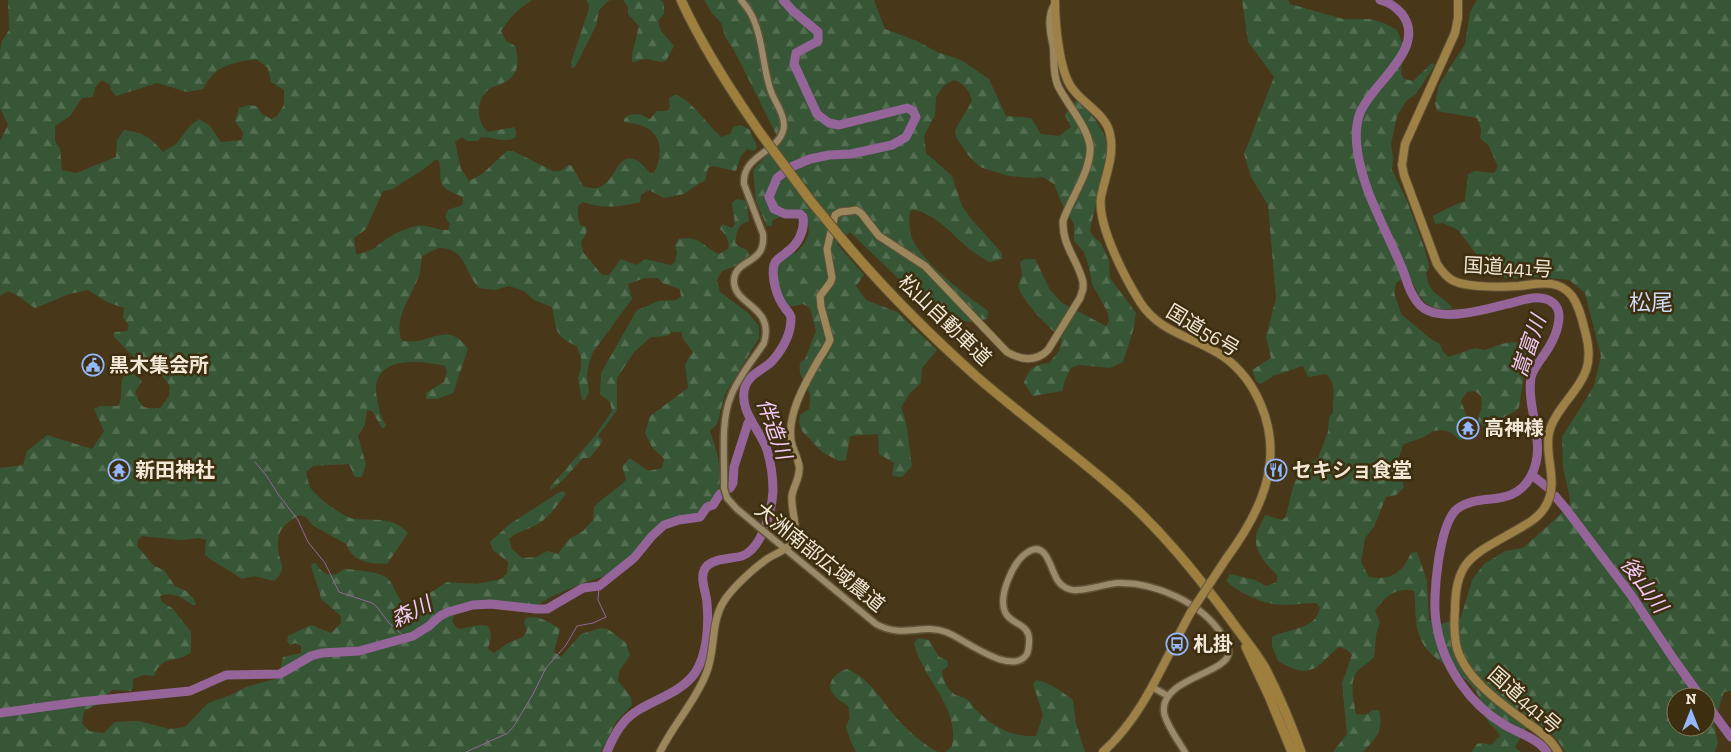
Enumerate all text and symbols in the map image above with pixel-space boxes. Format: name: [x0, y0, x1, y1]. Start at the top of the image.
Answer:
street label: 国道441号: [1463, 253, 1553, 281]
street label: 松山自動車道: [894, 270, 996, 370]
district label: 松尾: [1629, 289, 1673, 316]
street label: 国道56号: [1162, 299, 1244, 361]
water label: 嵩富川: [1506, 310, 1551, 380]
public building icon: 黒木集会所: [81, 353, 105, 377]
place label: 黒木集会所: [109, 353, 209, 377]
water label: 伴造川: [752, 395, 798, 465]
temple icon: 高神様: [1456, 416, 1480, 440]
place label: 高神様: [1484, 416, 1544, 440]
temple icon: 新田神社: [107, 458, 131, 482]
place label: 新田神社: [135, 458, 215, 482]
restaurant icon: セキショ食堂: [1264, 458, 1288, 482]
place label: セキショ食堂: [1292, 458, 1412, 482]
street label: 大洲南部広域農道: [750, 497, 890, 617]
water label: 後山川: [1616, 552, 1674, 619]
water label: 森川: [386, 590, 437, 632]
bus stop icon: 札掛: [1165, 632, 1189, 656]
place label: 札掛: [1193, 632, 1233, 656]
street label: 国道441号: [1483, 662, 1567, 738]
north arrow: [1666, 687, 1716, 737]
text: N: [1686, 691, 1697, 708]

